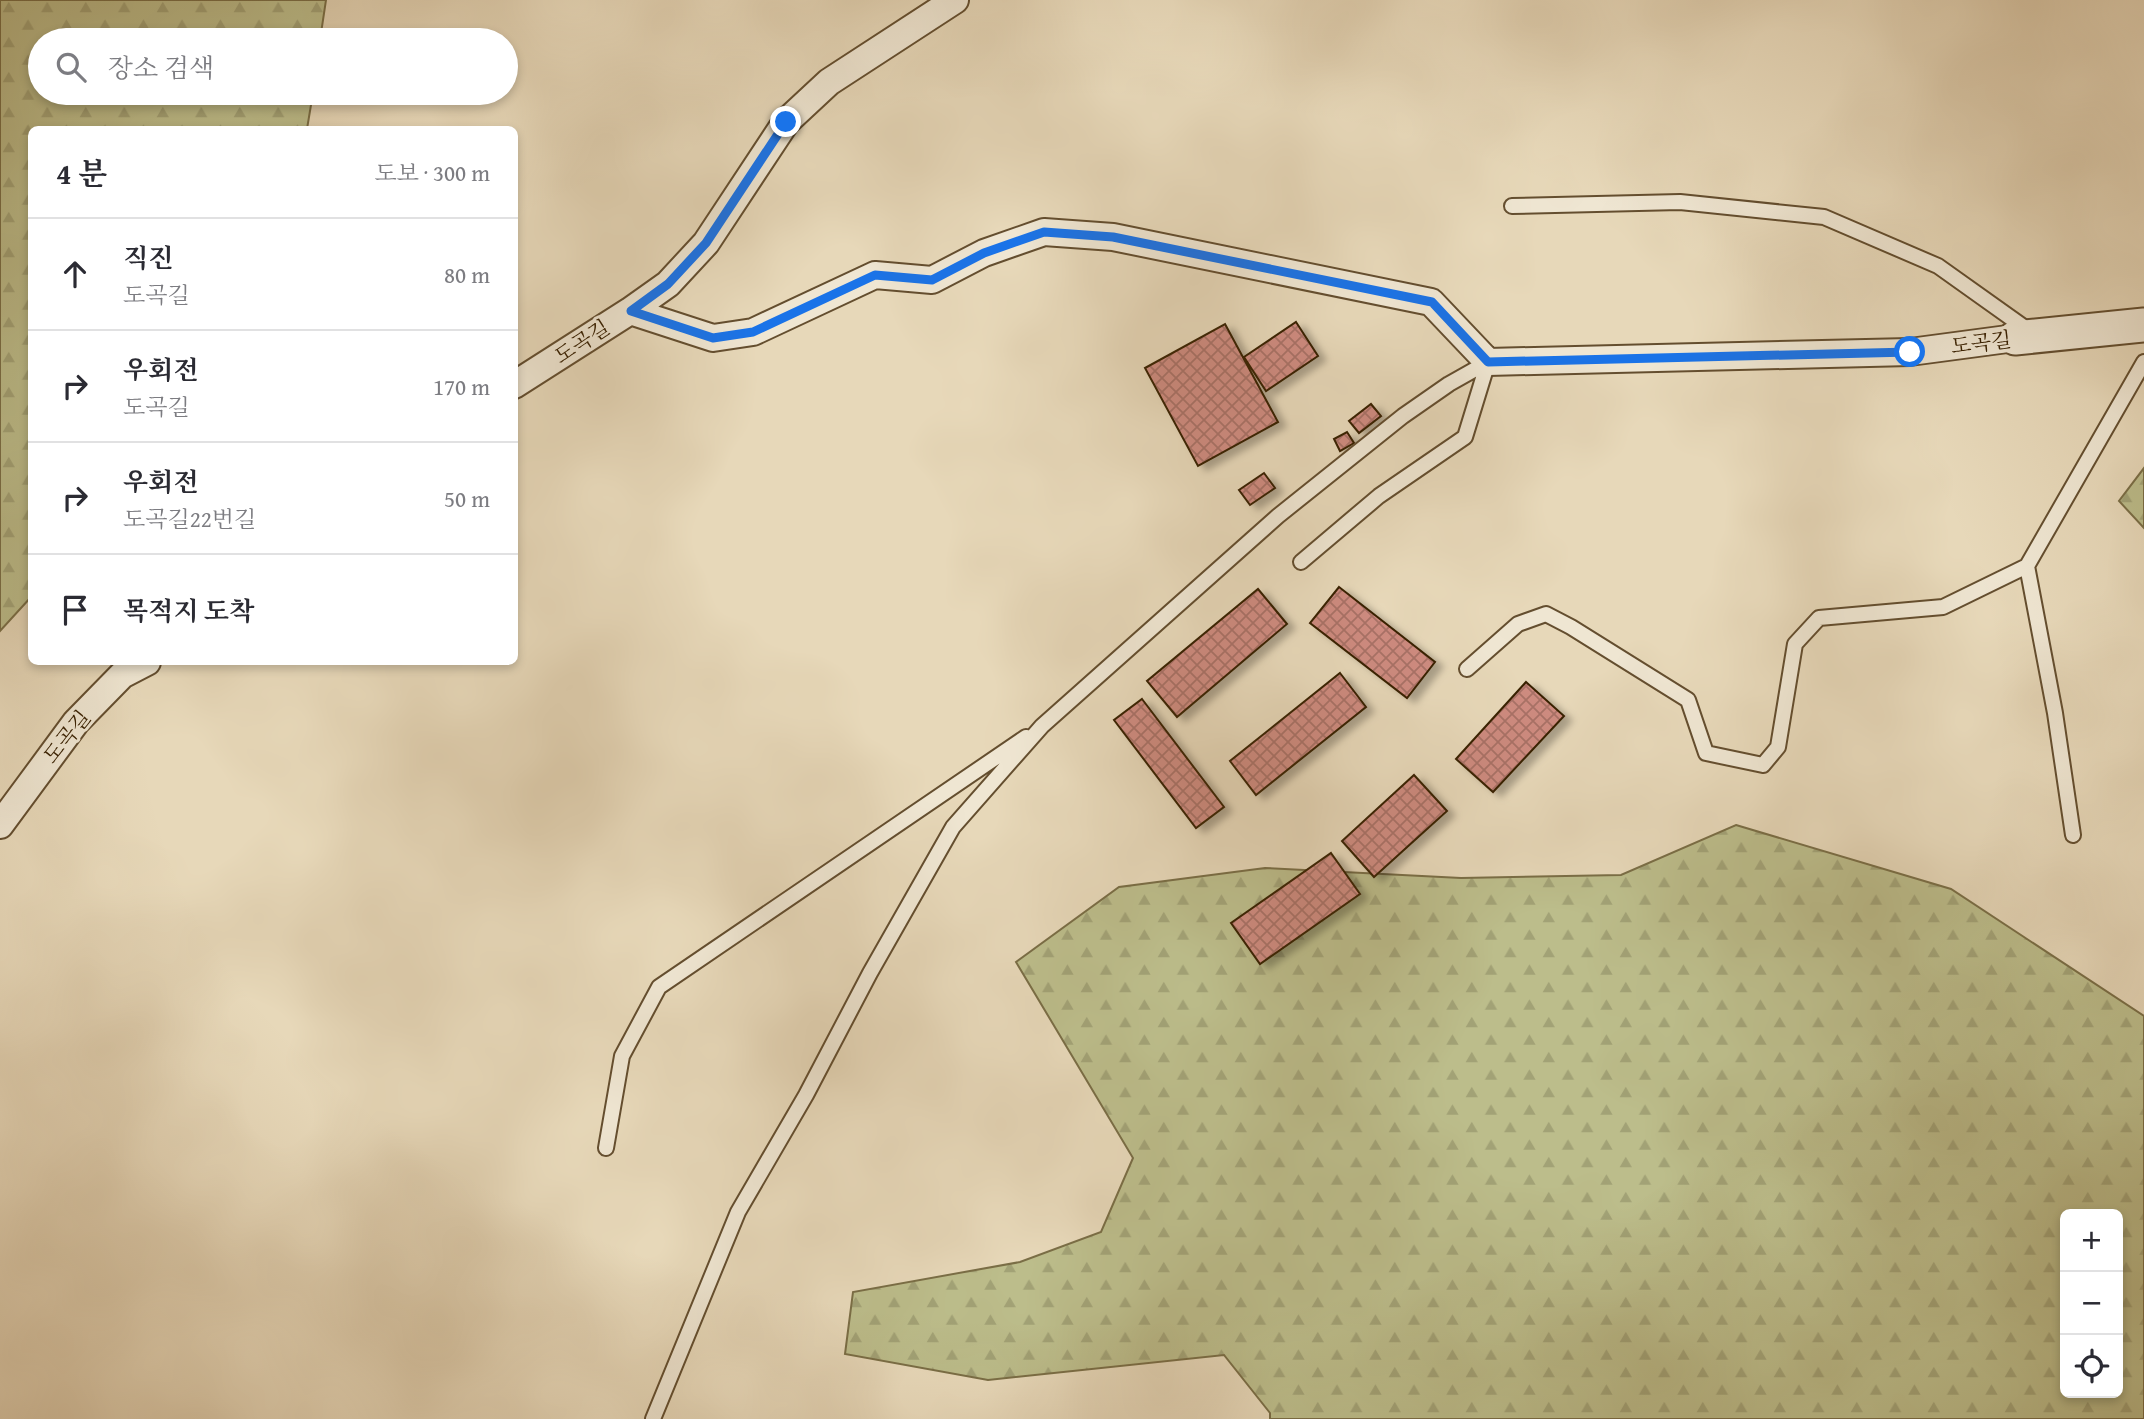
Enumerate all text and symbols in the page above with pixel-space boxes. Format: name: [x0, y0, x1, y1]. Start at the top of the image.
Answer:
search box: [28, 28, 518, 105]
icon: search: [52, 48, 90, 86]
text: 장소 검색: [108, 48, 214, 87]
route end: [770, 106, 801, 137]
text: 4 분: [56, 151, 107, 195]
text: 도보 · 300 m: [375, 156, 490, 189]
text: 직진: [123, 238, 173, 277]
icon: ahead: [56, 255, 94, 293]
text: 80 m: [444, 258, 490, 291]
text: 도곡길: [123, 278, 190, 311]
street label: 도곡길: [548, 312, 616, 371]
street label: 도곡길: [1949, 323, 2013, 362]
route start: [1894, 336, 1925, 367]
text: 우회전: [123, 350, 198, 389]
icon: right: [56, 367, 94, 405]
text: 170 m: [433, 370, 490, 403]
text: 도곡길: [123, 390, 190, 423]
text: 우회전: [123, 462, 198, 501]
icon: right: [56, 479, 94, 517]
text: 50 m: [444, 482, 490, 515]
text: 도곡길22번길: [123, 502, 256, 535]
icon: arrive: [56, 591, 94, 629]
text: 목적지 도착: [123, 591, 254, 630]
street label: 도곡길: [35, 703, 98, 770]
map controls: [2060, 1209, 2123, 1398]
button: +: [2060, 1209, 2123, 1272]
button: −: [2060, 1272, 2123, 1335]
button: locate: [2060, 1335, 2123, 1398]

